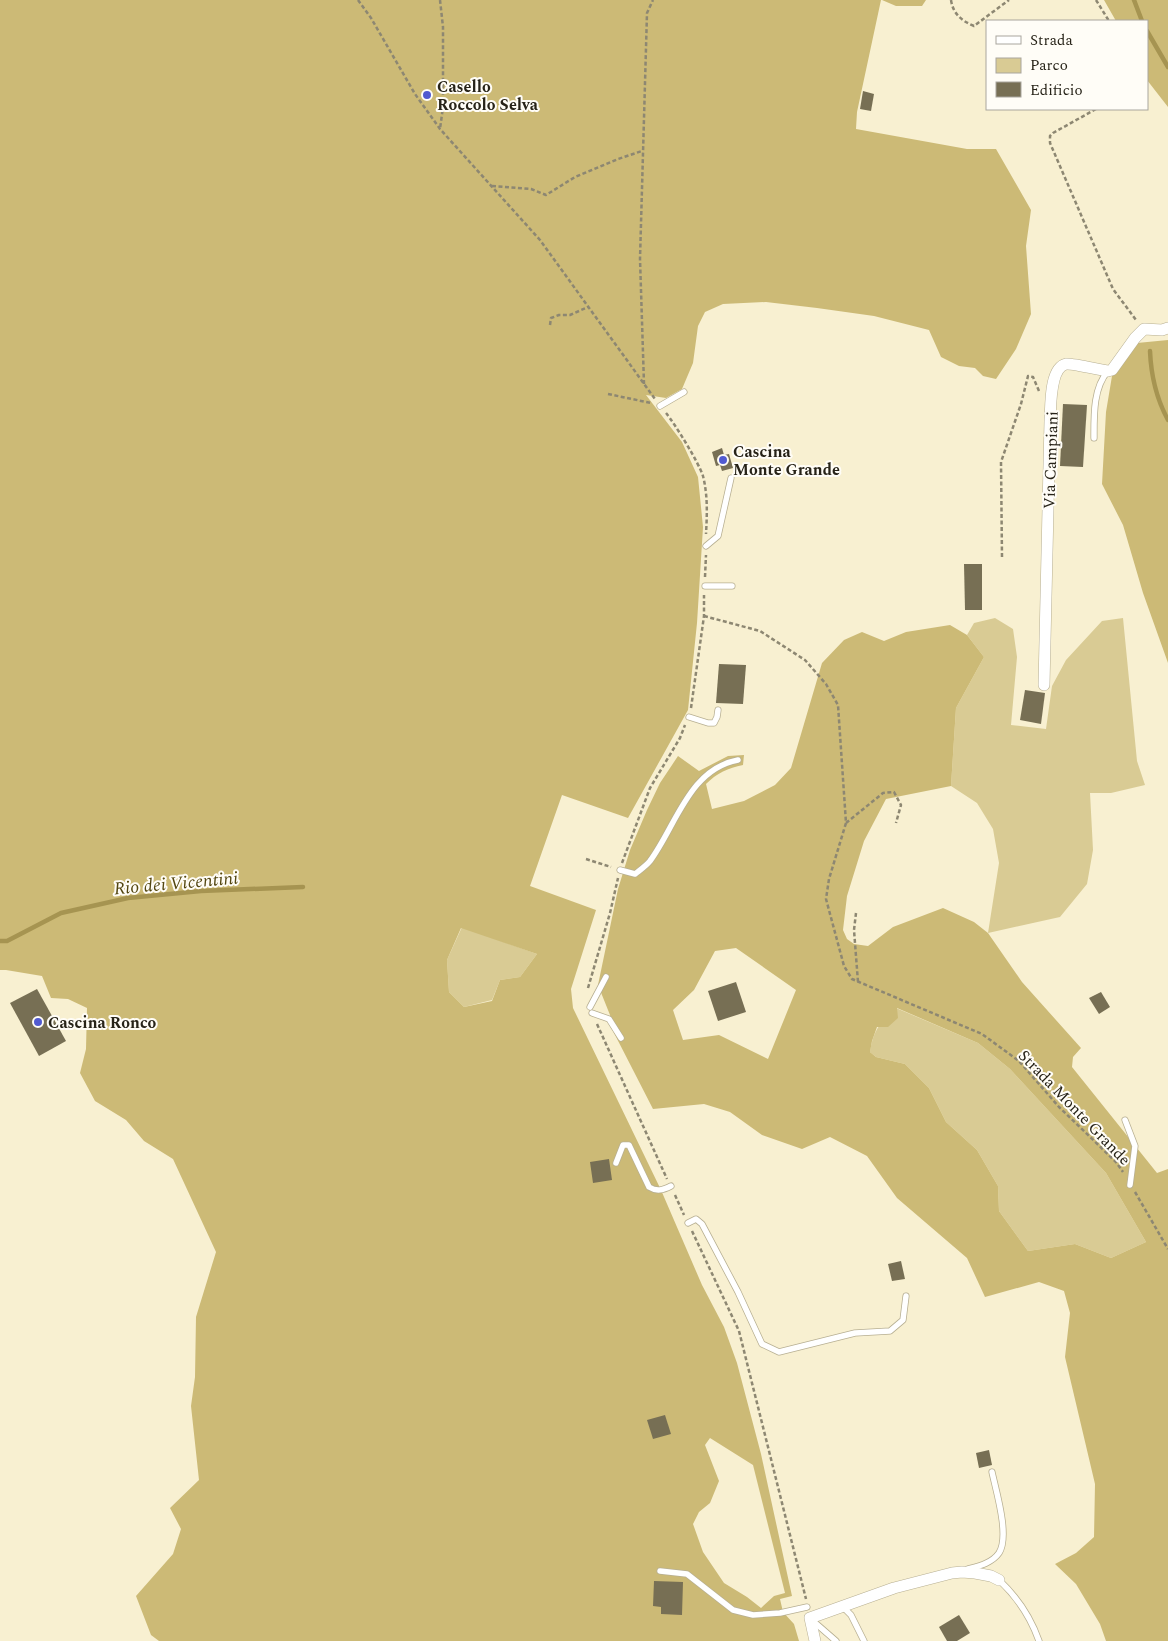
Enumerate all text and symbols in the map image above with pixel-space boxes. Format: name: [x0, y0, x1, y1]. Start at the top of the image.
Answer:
legend: [986, 20, 1148, 110]
text: Strada: [1030, 29, 1073, 52]
text: Parco: [1030, 54, 1068, 77]
place label: Casello Roccolo Selva: [437, 75, 539, 117]
text: Edificio: [1030, 79, 1083, 102]
marker: Casello Roccolo Selva: [421, 89, 433, 101]
street label: Via Campiani: [1037, 411, 1065, 509]
place label: Cascina Monte Grande: [733, 440, 840, 482]
marker: Cascina Monte Grande: [717, 454, 729, 466]
water label: Rio dei Vicentini: [113, 865, 239, 902]
place label: Cascina Ronco: [48, 1011, 157, 1035]
marker: Cascina Ronco: [32, 1016, 44, 1028]
street label: Strada Monte Grande: [1013, 1044, 1136, 1171]

